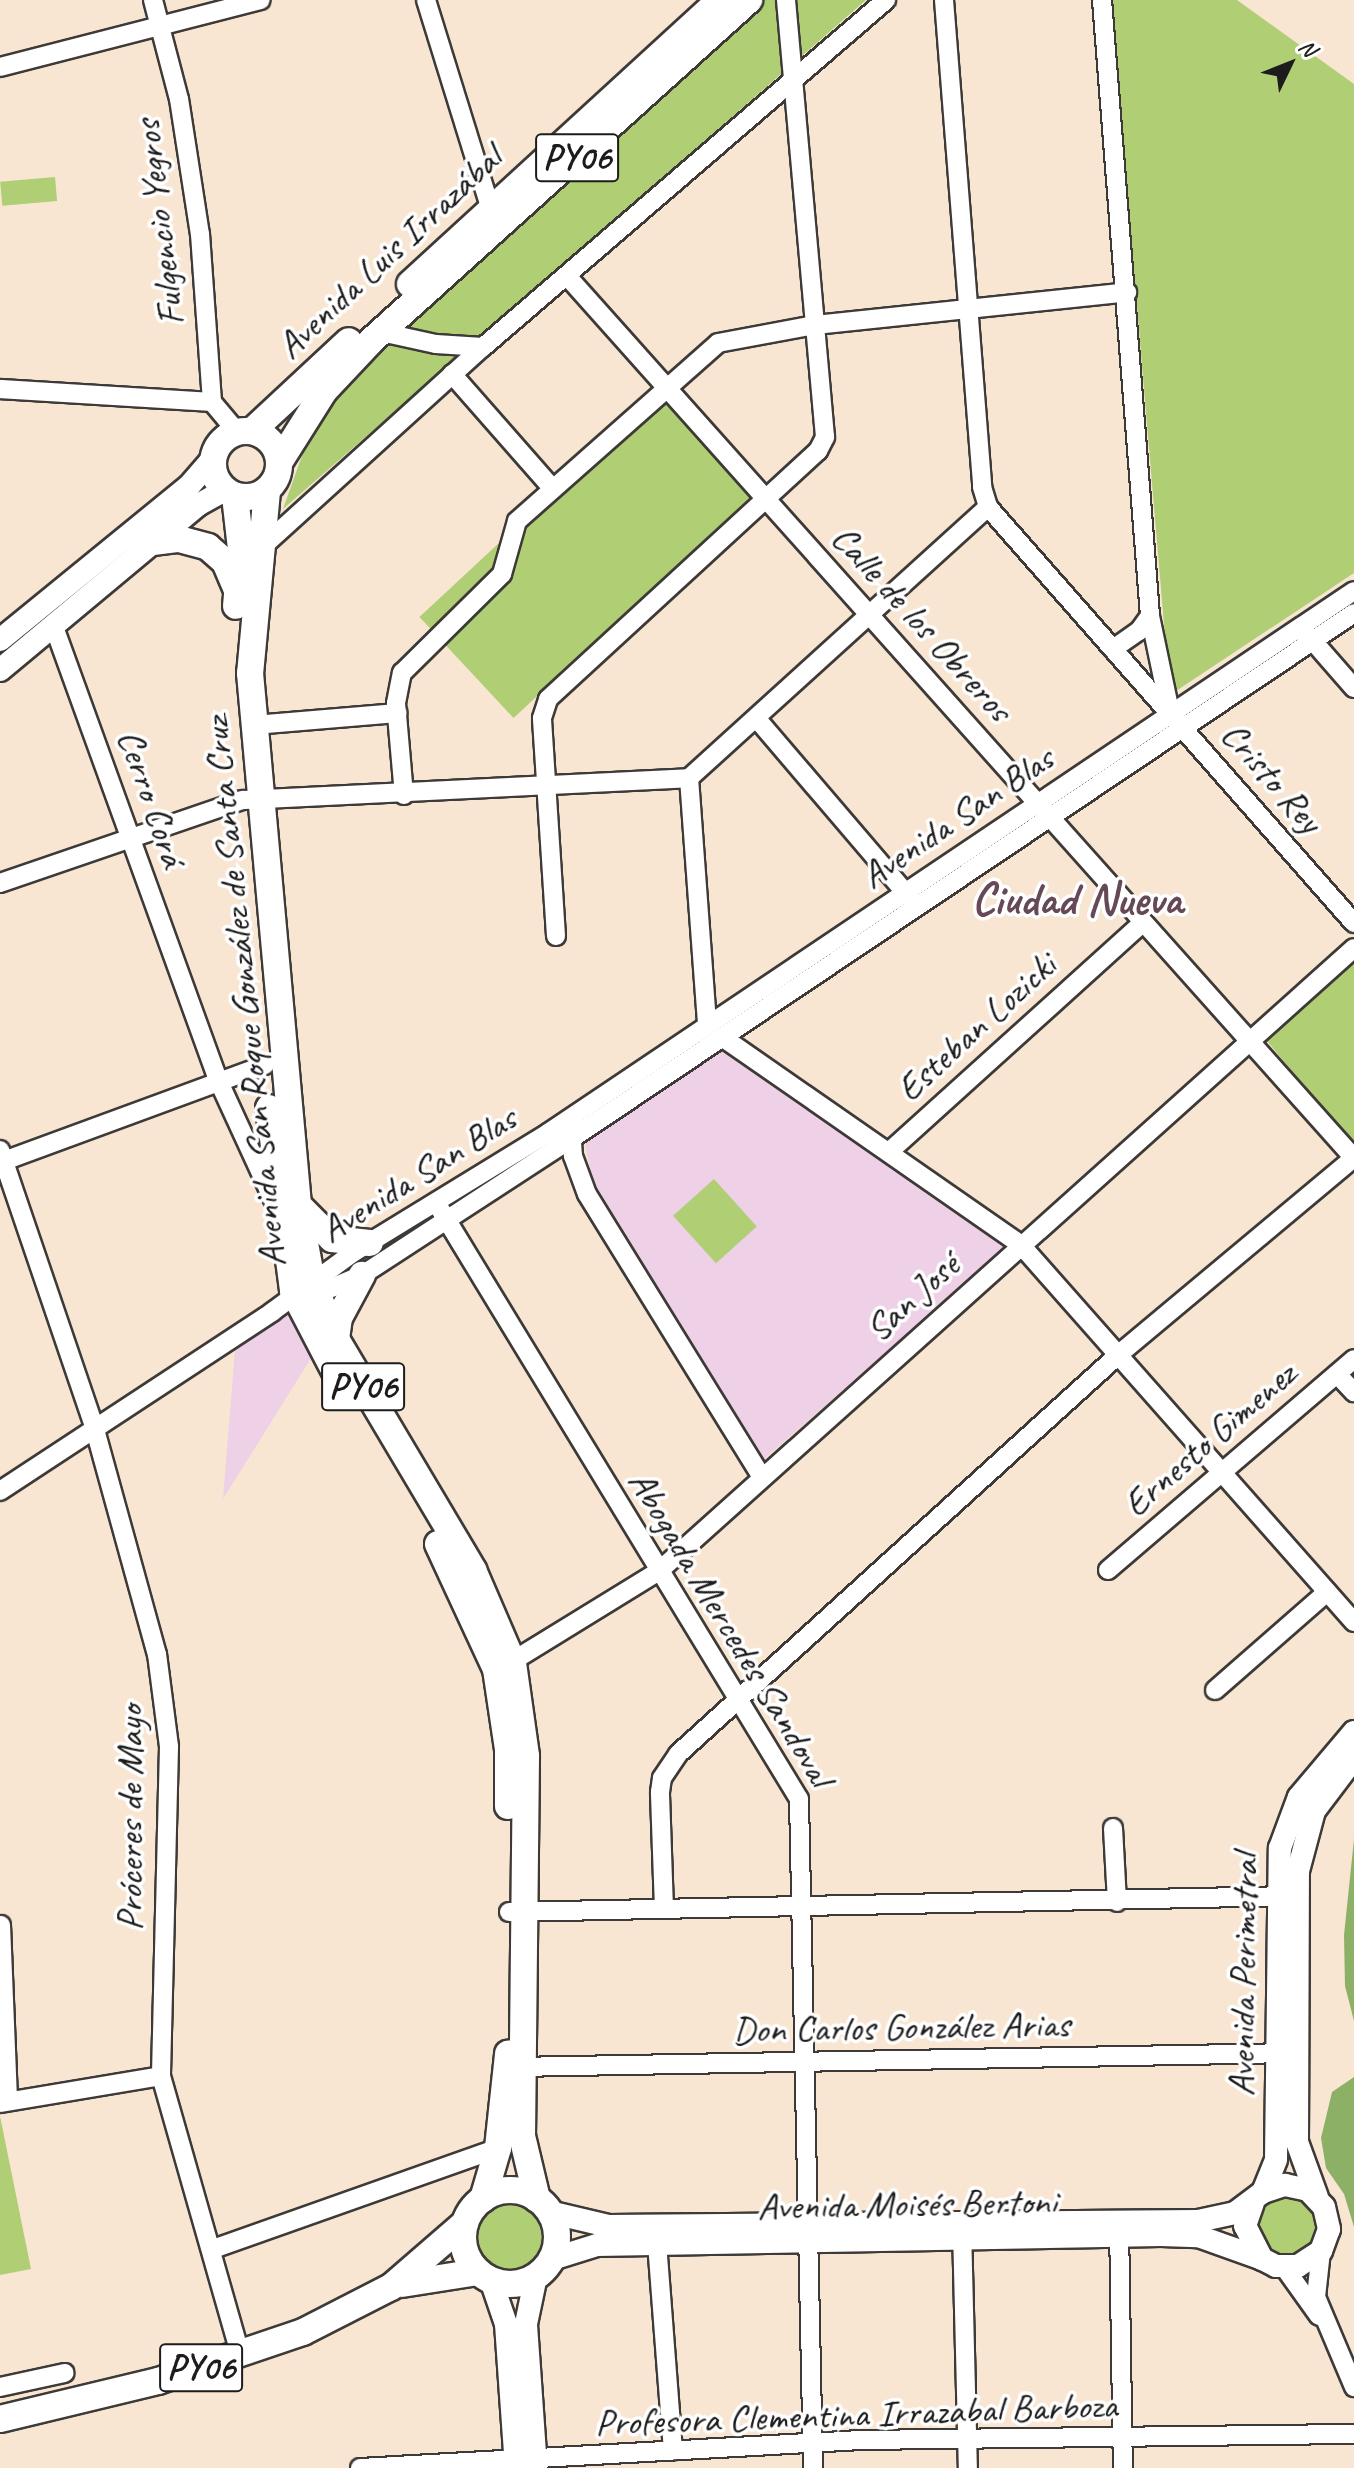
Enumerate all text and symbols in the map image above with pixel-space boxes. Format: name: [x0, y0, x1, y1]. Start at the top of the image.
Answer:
north arrow: [1250, 24, 1330, 104]
text: N: [1293, 33, 1322, 62]
street label: Fulgencio Yegros: [124, 118, 194, 328]
road number: PY06: [535, 126, 619, 190]
street label: Avenida Luis Irrazábal: [267, 136, 511, 368]
street label: Calle de los Obreros: [822, 515, 1022, 731]
street label: Cristo Rey: [1211, 712, 1333, 842]
street label: Avenida San Roque González de Santa Cruz: [192, 715, 296, 1269]
street label: Cerro Corá: [107, 723, 197, 873]
street label: Avenida San Blas: [851, 735, 1063, 899]
district label: Ciudad Nueva: [972, 871, 1182, 927]
street label: Esteban Lozicki: [887, 943, 1065, 1111]
street label: Avenida San Blas: [311, 1095, 525, 1253]
street label: San José: [856, 1243, 968, 1351]
street label: Ernesto Gimenez: [1114, 1352, 1304, 1526]
road number: PY06: [321, 1355, 405, 1419]
street label: Abogada Mercedes Sandoval: [619, 1462, 843, 1794]
street label: Próceres de Mayo: [107, 1706, 153, 1930]
street label: Avenida Perimetral: [1218, 1853, 1268, 2097]
street label: Don Carlos González Arias: [732, 2001, 1070, 2053]
street label: Avenida Moisés Bertoni: [757, 2179, 1057, 2229]
road number: PY06: [159, 2336, 243, 2400]
street label: Profesora Clementina Irrazabal Barboza: [592, 2382, 1120, 2446]

